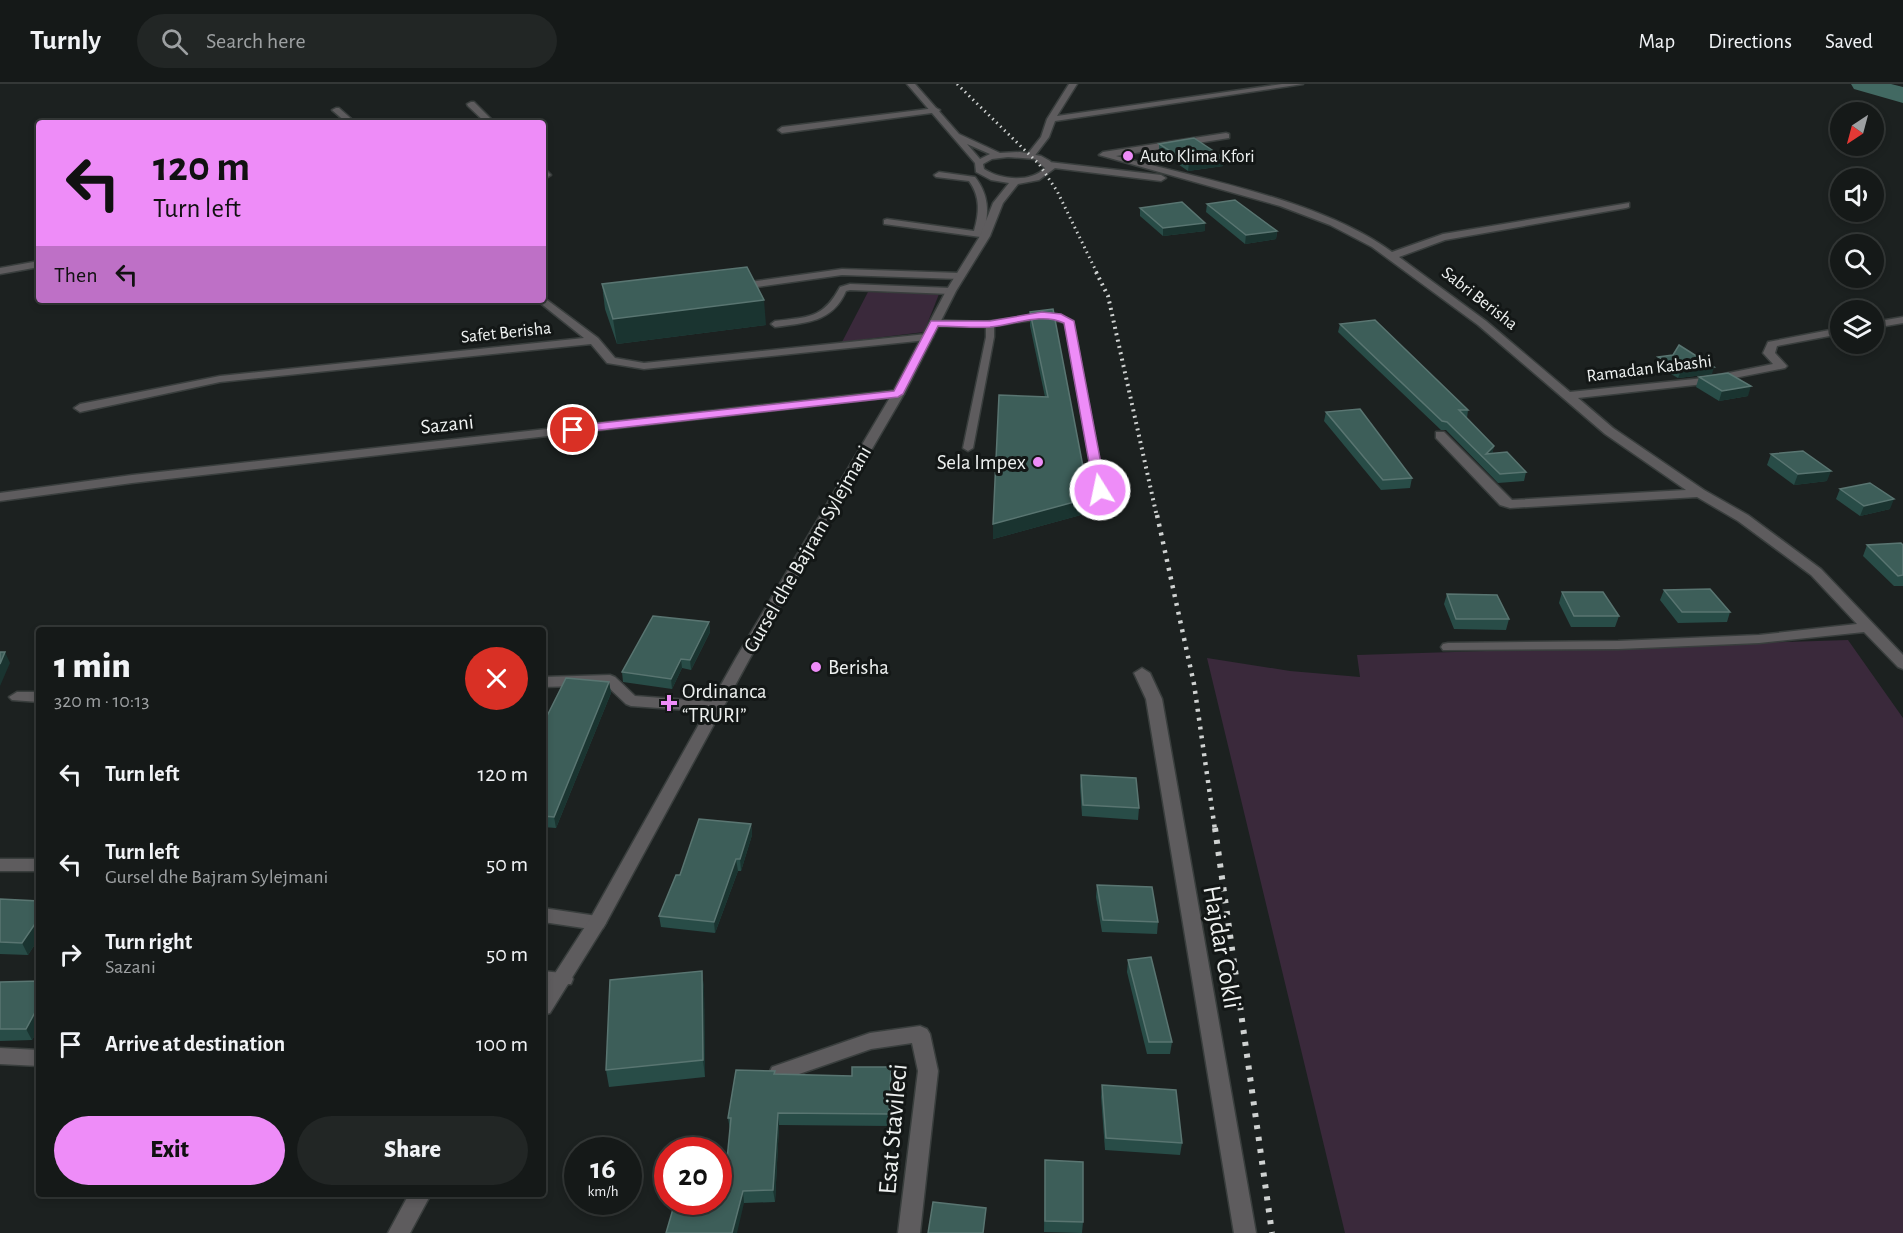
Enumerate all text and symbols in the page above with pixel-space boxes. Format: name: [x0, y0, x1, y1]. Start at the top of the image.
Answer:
search box: [137, 14, 557, 68]
icon: search: [158, 25, 191, 58]
text: Turnly: [30, 27, 101, 55]
text: Search here: [206, 30, 306, 52]
text: Map: [1639, 31, 1675, 52]
text: Directions: [1708, 31, 1792, 52]
text: Saved: [1825, 31, 1873, 52]
north arrow: [1830, 102, 1884, 156]
map controls: [1830, 102, 1884, 354]
icon: left: [54, 144, 132, 222]
text: 120 m: [153, 146, 250, 188]
place label: Auto Klima Kfori: [1140, 148, 1255, 166]
marker: Auto Klima Kfori: [1121, 149, 1135, 163]
button: sound: [1830, 168, 1884, 222]
text: Turn left: [153, 195, 241, 222]
button: search: [1830, 234, 1884, 288]
icon: left: [110, 258, 143, 291]
text: Then: [54, 264, 98, 286]
street label: Sabri Berisha: [1438, 264, 1521, 334]
button: layers: [1830, 300, 1884, 354]
street label: Safet Berisha: [460, 319, 552, 347]
street label: Ramadan Kabashi: [1585, 352, 1713, 386]
pin: [547, 404, 598, 455]
street label: Sazani: [419, 411, 475, 438]
icon: arrive: [556, 413, 589, 446]
street label: Gursel dhe Bajram Sylejmani: [740, 442, 875, 656]
place label: Sela Impex: [937, 452, 1026, 473]
marker: Sela Impex: [1031, 455, 1045, 469]
position arrow: [1068, 458, 1132, 522]
button: close: [465, 647, 528, 710]
text: 1 min: [54, 648, 131, 684]
place label: Berisha: [828, 657, 889, 678]
marker: Berisha: [809, 660, 823, 674]
place label: Ordinanca “TRURI”: [682, 681, 767, 726]
text: 320 m · 10:13: [54, 691, 150, 711]
marker: Ordinanca “TRURI”: [660, 694, 678, 712]
icon: left: [54, 758, 87, 791]
text: Turn left: [105, 763, 179, 785]
text: 120 m: [478, 763, 528, 785]
text: Turn left: [105, 841, 179, 863]
icon: left: [54, 848, 87, 881]
text: 50 m: [486, 853, 528, 875]
text: Gursel dhe Bajram Sylejmani: [105, 867, 328, 887]
street label: Hajdar Cokli: [1198, 884, 1246, 1011]
text: Turn right: [105, 931, 192, 953]
icon: right: [54, 938, 87, 971]
text: 50 m: [486, 943, 528, 965]
text: Sazani: [105, 957, 156, 977]
icon: arrive: [54, 1028, 87, 1061]
text: Arrive at destination: [105, 1033, 285, 1055]
text: 100 m: [476, 1033, 528, 1055]
street label: Esat Stavileci: [874, 1063, 912, 1195]
button: Exit: [54, 1116, 285, 1185]
button: Share: [297, 1116, 528, 1185]
speed limit sign: 20: [654, 1137, 732, 1215]
text: 16: [590, 1154, 616, 1184]
text: km/h: [588, 1184, 618, 1199]

